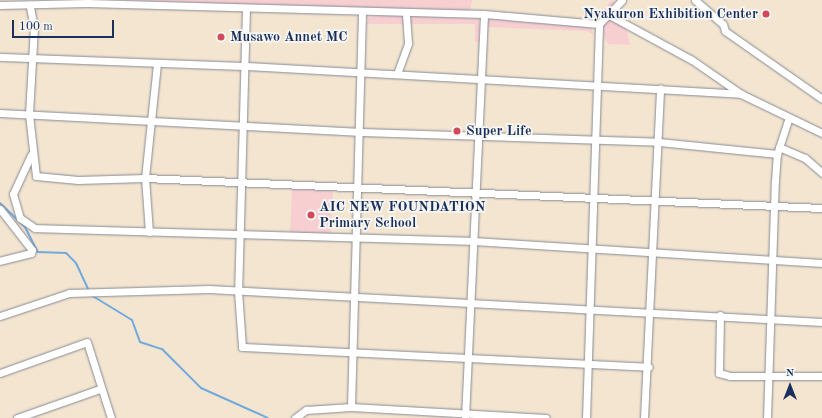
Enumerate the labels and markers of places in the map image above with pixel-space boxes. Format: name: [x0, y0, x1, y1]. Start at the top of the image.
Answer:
place label: Nyakuron Exhibition Center: [583, 6, 758, 22]
marker: Nyakuron Exhibition Center: [761, 9, 771, 19]
place label: Musawo Annet MC: [230, 29, 347, 45]
marker: Musawo Annet MC: [215, 31, 227, 43]
place label: Super Life: [466, 123, 532, 139]
marker: Super Life: [451, 125, 463, 137]
place label: AIC NEW FOUNDATION Primary School: [319, 199, 485, 232]
marker: AIC NEW FOUNDATION Primary School: [306, 210, 316, 220]

